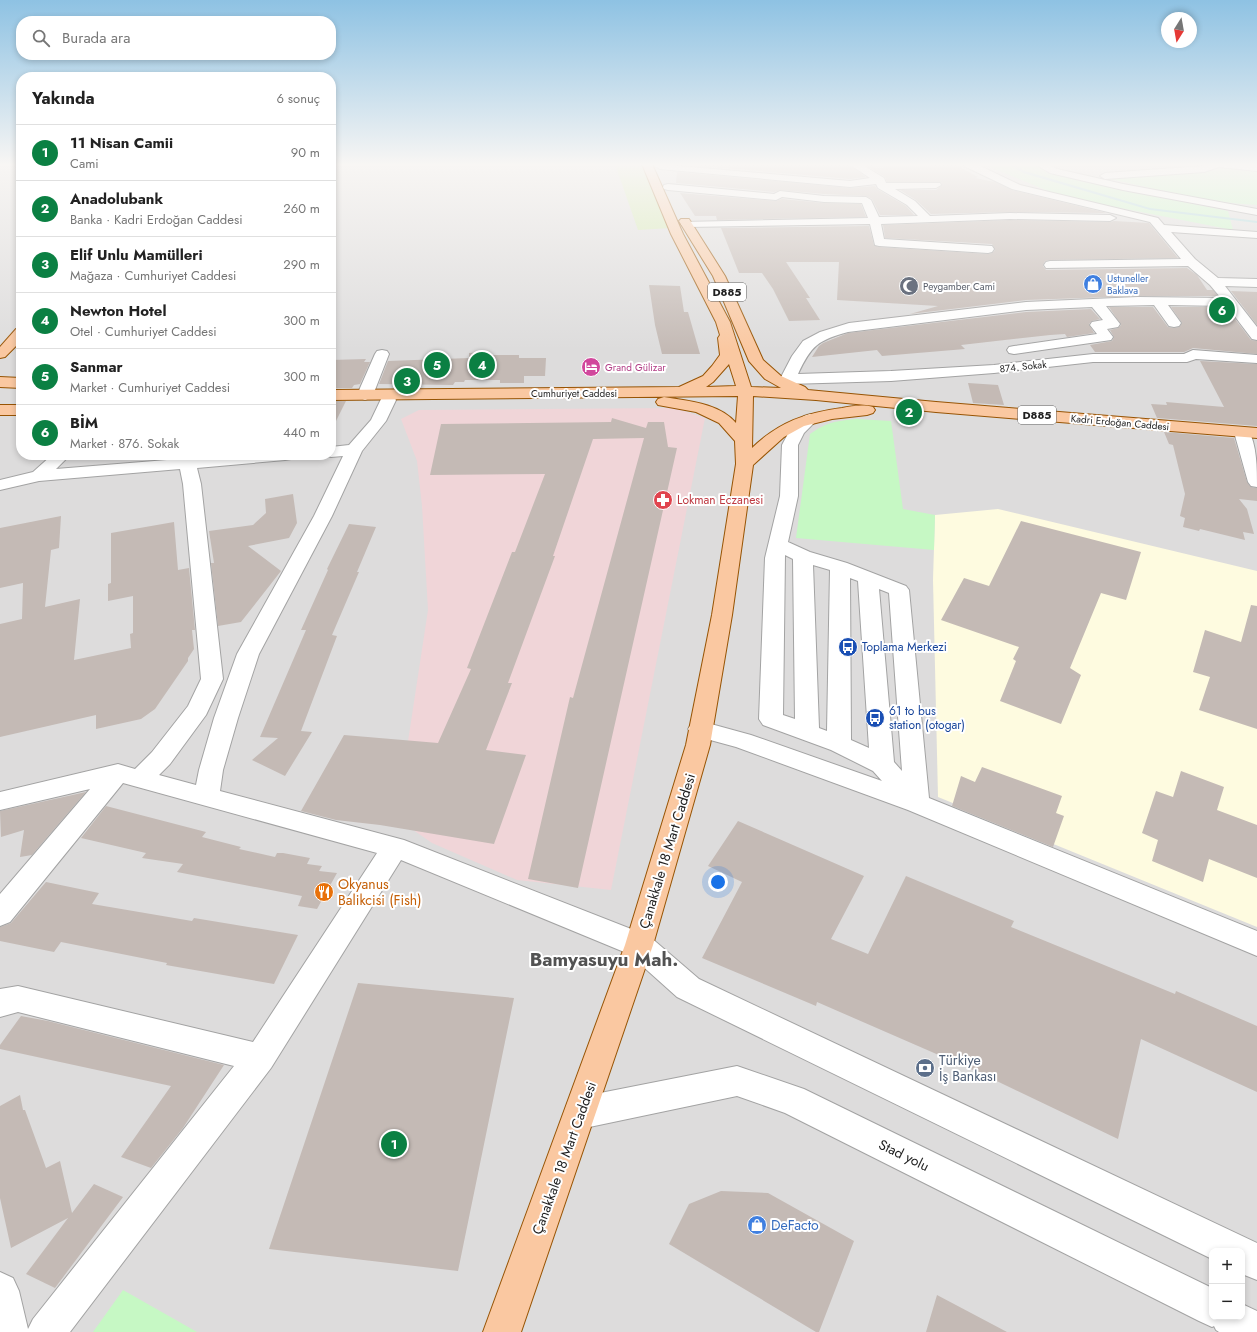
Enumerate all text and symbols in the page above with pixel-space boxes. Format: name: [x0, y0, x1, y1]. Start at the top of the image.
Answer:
north arrow: [1161, 12, 1197, 48]
search box: [16, 16, 336, 60]
icon: search: [30, 27, 52, 49]
text: Burada ara: [62, 27, 130, 49]
text: Yakında: [32, 86, 95, 110]
text: 6 sonuç: [276, 89, 320, 108]
text: 11 Nisan Camii: [70, 132, 173, 154]
text: 1: [42, 143, 48, 162]
text: 90 m: [291, 143, 320, 162]
text: Cami: [70, 154, 99, 173]
text: Anadolubank: [70, 188, 163, 210]
text: 2: [41, 199, 49, 218]
text: 260 m: [283, 199, 320, 218]
text: Banka · Kadri Erdoğan Caddesi: [70, 210, 243, 229]
text: Elif Unlu Mamülleri: [70, 244, 203, 266]
text: 3: [41, 255, 49, 274]
text: 290 m: [283, 255, 320, 274]
text: Mağaza · Cumhuriyet Caddesi: [70, 266, 236, 285]
place label: Ustuneller Baklava: [1107, 271, 1149, 298]
shop icon: Ustuneller Baklava: [1082, 273, 1104, 295]
mosque icon: Peygamber Cami: [898, 275, 920, 297]
place label: Peygamber Cami: [923, 279, 995, 294]
road number: D885: [708, 283, 746, 301]
pin: 6: [1209, 295, 1235, 325]
text: Newton Hotel: [70, 300, 167, 322]
text: 4: [40, 311, 50, 330]
text: 300 m: [283, 311, 320, 330]
text: Otel · Cumhuriyet Caddesi: [70, 322, 217, 341]
pin: 5: [424, 350, 450, 380]
pin: 4: [469, 350, 495, 380]
text: Sanmar: [70, 356, 123, 378]
hotel icon: Grand Gülizar: [580, 356, 602, 378]
street label: 874. Sokak: [999, 357, 1048, 376]
place label: Grand Gülizar: [605, 360, 666, 375]
pin: 3: [394, 366, 420, 396]
text: 5: [41, 367, 49, 386]
text: 300 m: [283, 367, 320, 386]
text: Market · Cumhuriyet Caddesi: [70, 378, 230, 397]
street label: Cumhuriyet Caddesi: [531, 386, 617, 401]
pin: 2: [896, 397, 922, 427]
road number: D885: [1018, 406, 1056, 424]
street label: Kadri Erdoğan Caddesi: [1070, 411, 1170, 434]
text: BİM: [70, 412, 98, 434]
text: 6: [41, 423, 49, 442]
text: 440 m: [283, 423, 320, 442]
text: Market · 876. Sokak: [70, 434, 179, 453]
pharmacy icon: Lokman Eczanesi: [652, 489, 674, 511]
place label: Lokman Eczanesi: [677, 491, 763, 509]
bus stop icon: Toplama Merkezi: [837, 636, 859, 658]
place label: Toplama Merkezi: [862, 638, 947, 656]
place label: 61 to bus station (otogar): [889, 702, 965, 734]
bus stop icon: 61 to bus station (otogar): [864, 707, 886, 729]
street label: Çanakkale 18 Mart Caddesi: [634, 771, 700, 931]
your location: [708, 872, 728, 892]
place label: Okyanus Balikcisi (Fish): [338, 874, 421, 910]
restaurant icon: Okyanus Balikcisi (Fish): [313, 881, 335, 903]
district label: Bamyasuyu Mah.: [530, 946, 678, 973]
place label: Türkiye İş Bankası: [939, 1050, 996, 1086]
bank icon: Türkiye İş Bankası: [914, 1057, 936, 1079]
street label: Çanakkale 18 Mart Caddesi: [527, 1079, 601, 1237]
pin: 1: [381, 1129, 407, 1159]
street label: Stad yolu: [875, 1134, 933, 1176]
shop icon: DeFacto: [746, 1214, 768, 1236]
place label: DeFacto: [771, 1215, 819, 1235]
map controls: [1209, 1248, 1245, 1320]
button: +: [1209, 1248, 1245, 1284]
button: −: [1209, 1284, 1245, 1320]

